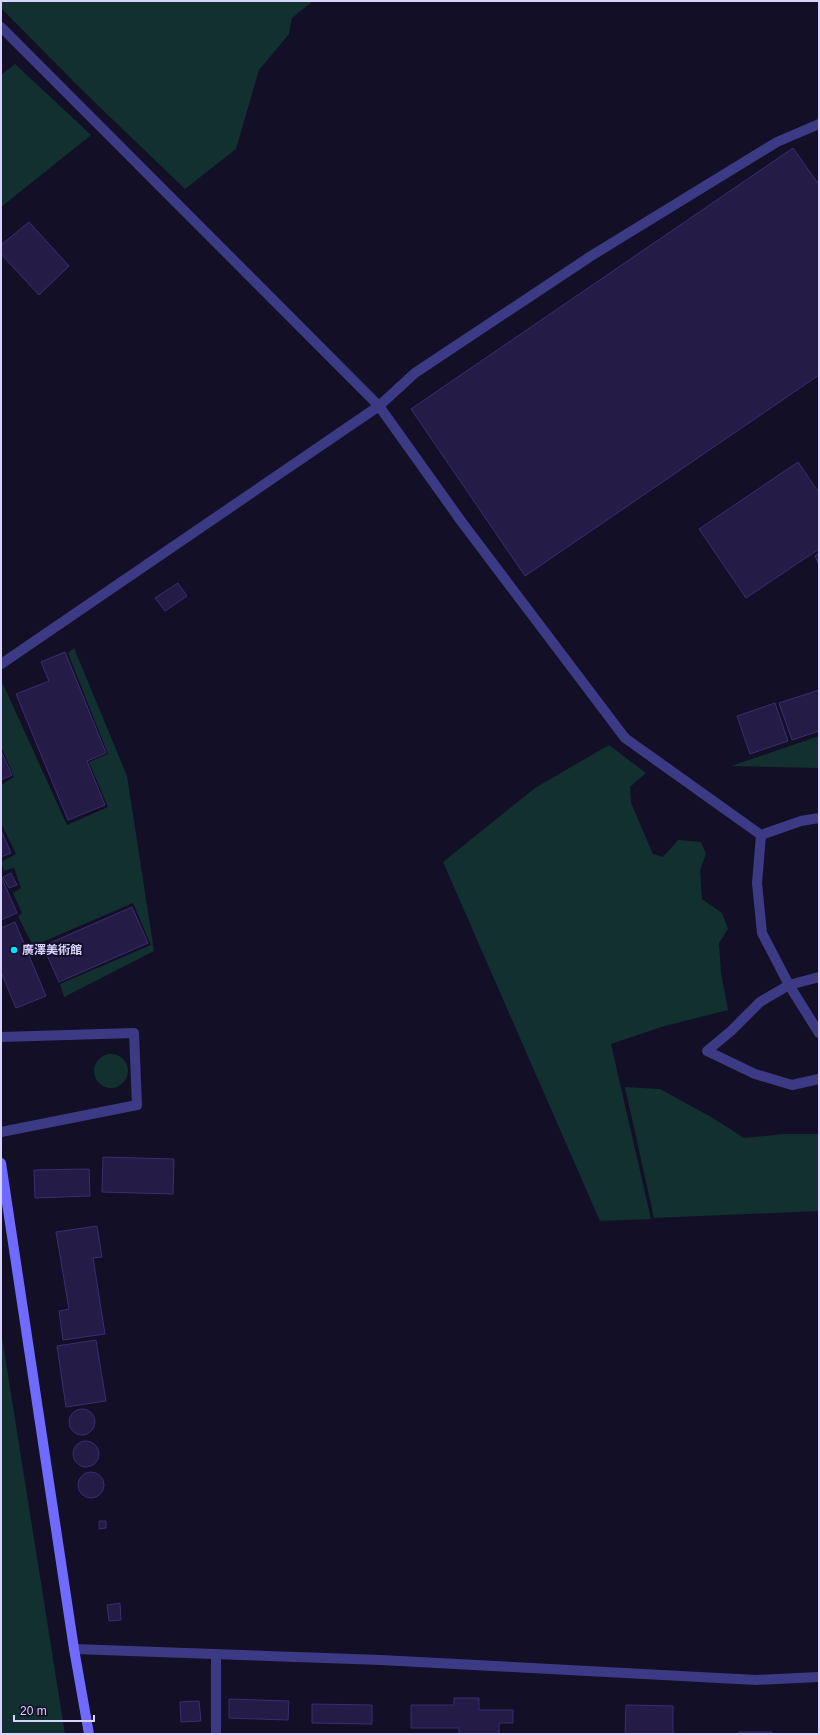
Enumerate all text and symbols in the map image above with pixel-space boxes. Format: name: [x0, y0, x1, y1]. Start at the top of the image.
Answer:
place label: 廣澤美術館: [22, 943, 82, 957]
marker: 廣澤美術館: [9, 945, 19, 955]
scale bar: [14, 1697, 94, 1723]
text: 20 m: [20, 1704, 47, 1718]

